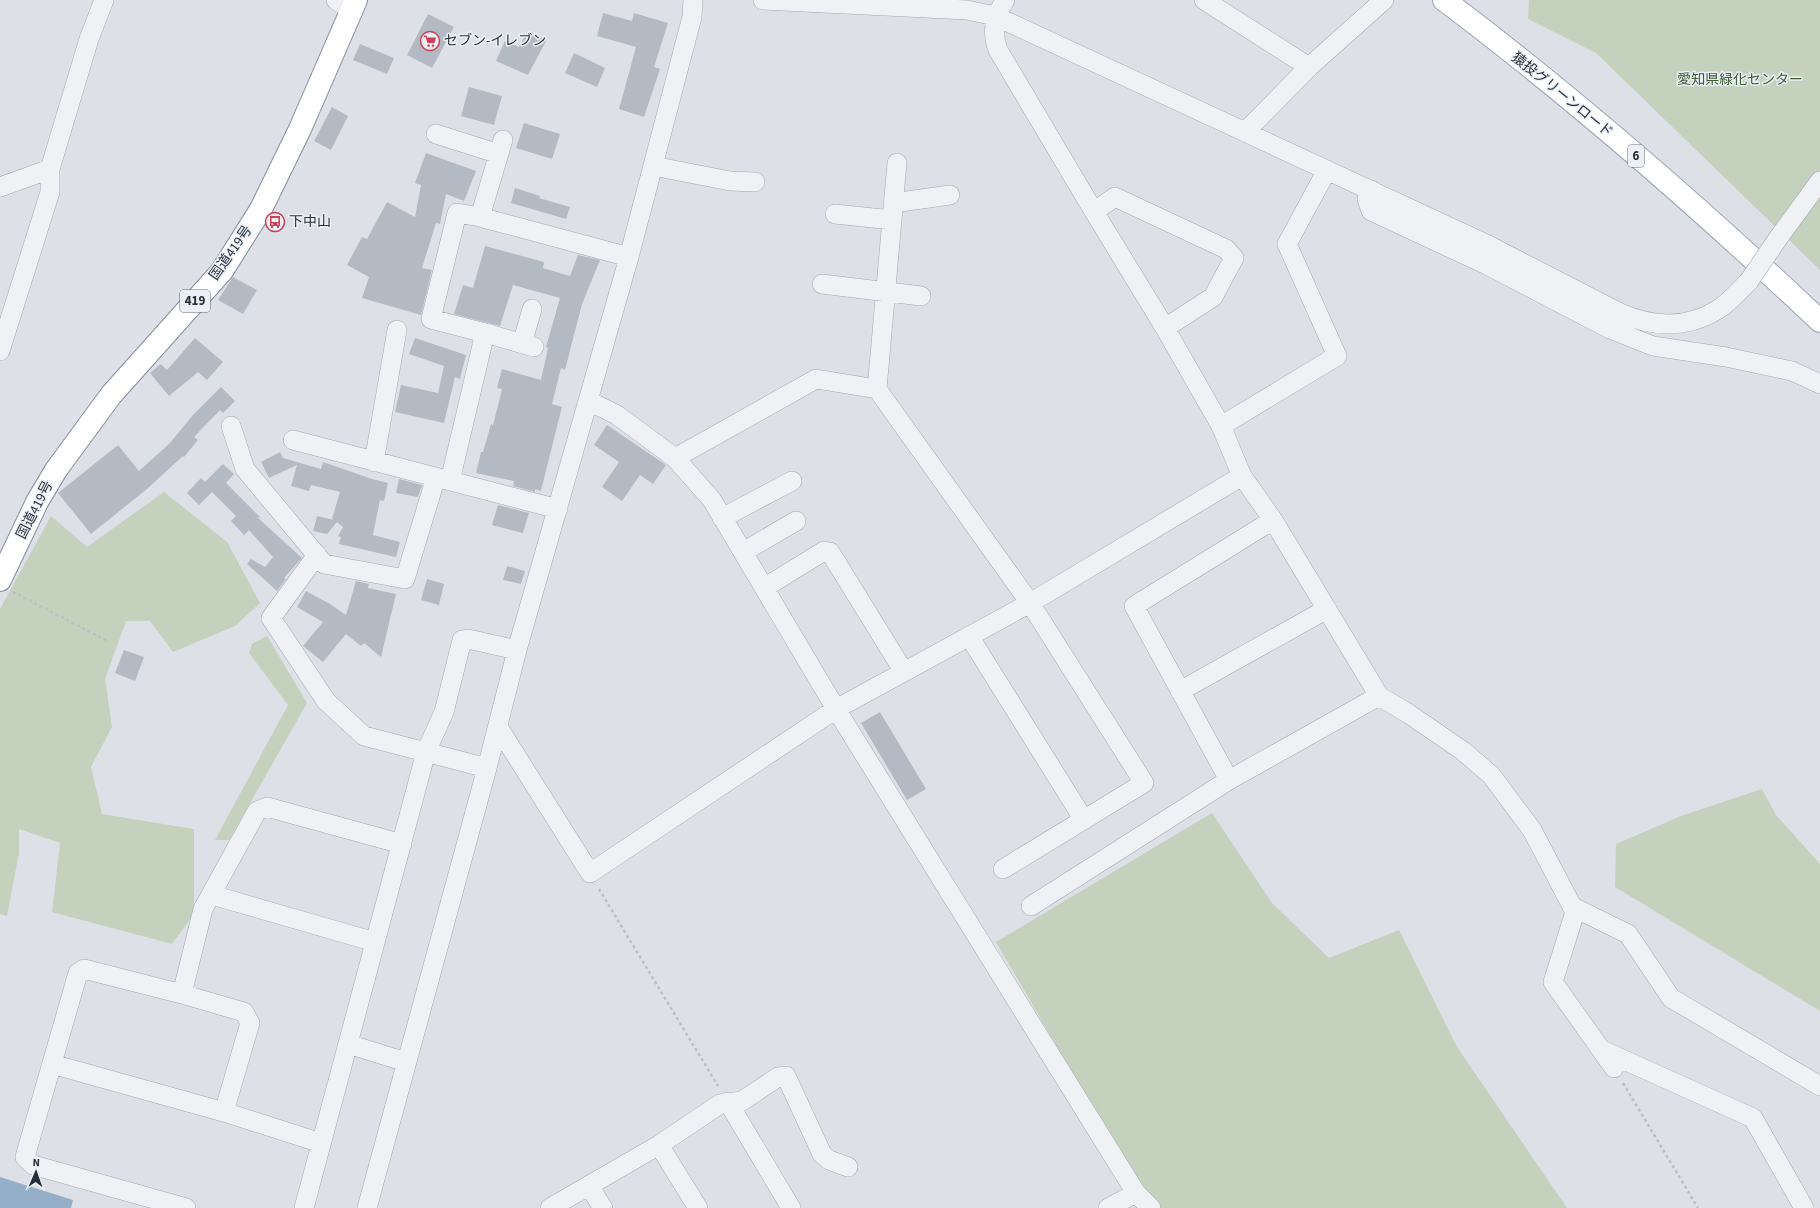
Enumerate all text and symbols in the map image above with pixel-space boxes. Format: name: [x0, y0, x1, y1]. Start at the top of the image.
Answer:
supermarket icon: セブン-イレブン: [419, 30, 441, 52]
place label: セブン-イレブン: [444, 31, 546, 51]
street label: 猿投グリーンロード: [1507, 48, 1617, 142]
park label: 愛知県緑化センター: [1677, 70, 1803, 90]
road number: 6: [1628, 145, 1644, 167]
bus stop icon: 下中山: [264, 211, 286, 233]
place label: 下中山: [289, 212, 331, 232]
street label: 国道419号: [205, 222, 257, 284]
road number: 419: [180, 290, 210, 312]
street label: 国道419号: [12, 477, 58, 543]
north arrow: [16, 1152, 56, 1192]
text: N: [32, 1155, 40, 1170]

